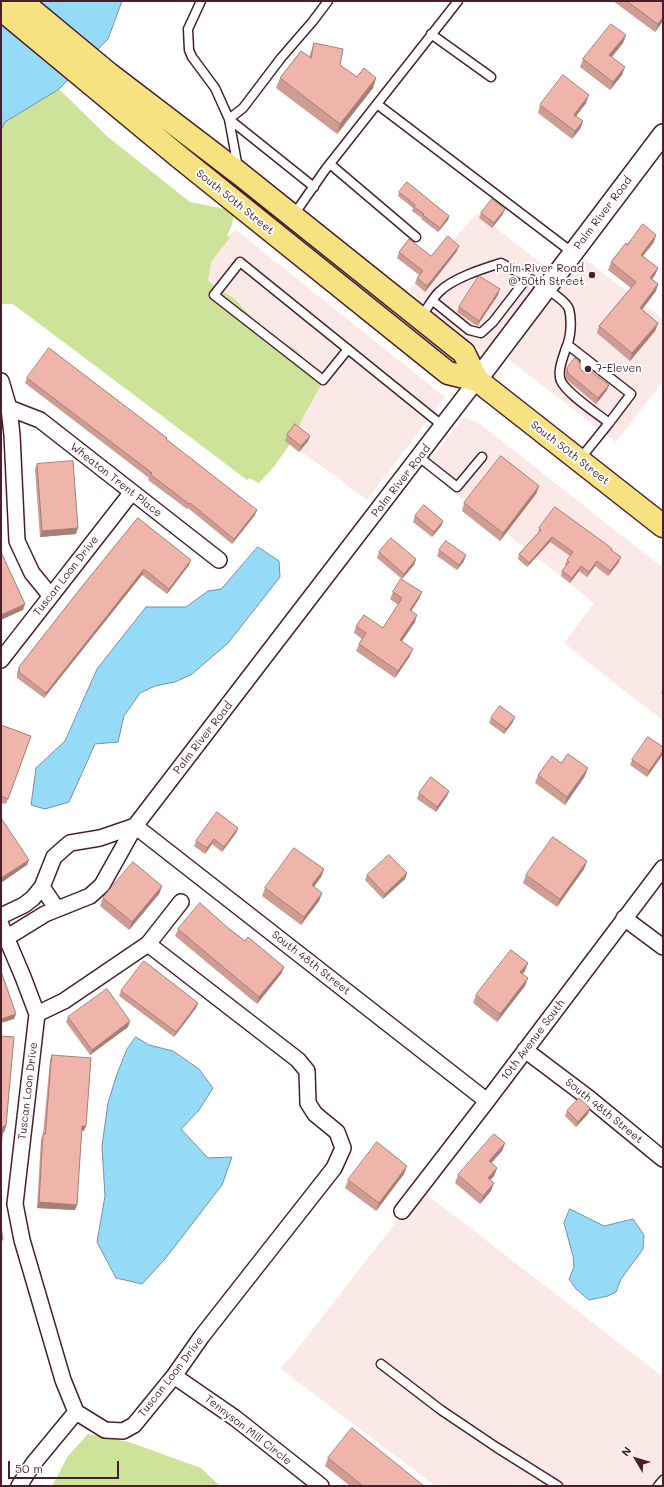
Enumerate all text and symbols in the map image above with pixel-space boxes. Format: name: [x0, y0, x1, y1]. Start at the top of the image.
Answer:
street label: South 50th Street: [194, 167, 276, 237]
street label: Palm River Road: [571, 174, 635, 252]
place label: Palm River Road @ 50th Street: [496, 262, 584, 288]
marker: Palm River Road @ 50th Street: [587, 270, 597, 280]
place label: 7-Eleven: [596, 362, 641, 376]
marker: 7-Eleven: [583, 364, 593, 374]
street label: South 50th Street: [528, 418, 612, 488]
street label: Wheaton Trent Place: [67, 440, 165, 520]
street label: Palm River Road: [369, 442, 433, 520]
street label: Tuscan Loon Drive: [31, 533, 101, 619]
street label: Palm River Road: [171, 699, 235, 777]
street label: South 48th Street: [269, 928, 353, 998]
street label: 10th Avenue South: [498, 997, 568, 1083]
street label: Tuscan Loon Drive: [15, 1042, 41, 1140]
street label: South 48th Street: [563, 1076, 645, 1146]
street label: Tuscan Loon Drive: [136, 1334, 206, 1420]
street label: Tennyson Mill Circle: [202, 1392, 294, 1468]
north arrow: [616, 1439, 656, 1479]
text: N: [618, 1443, 635, 1459]
scale bar: [10, 1453, 121, 1479]
text: 50 m: [15, 1460, 43, 1476]

